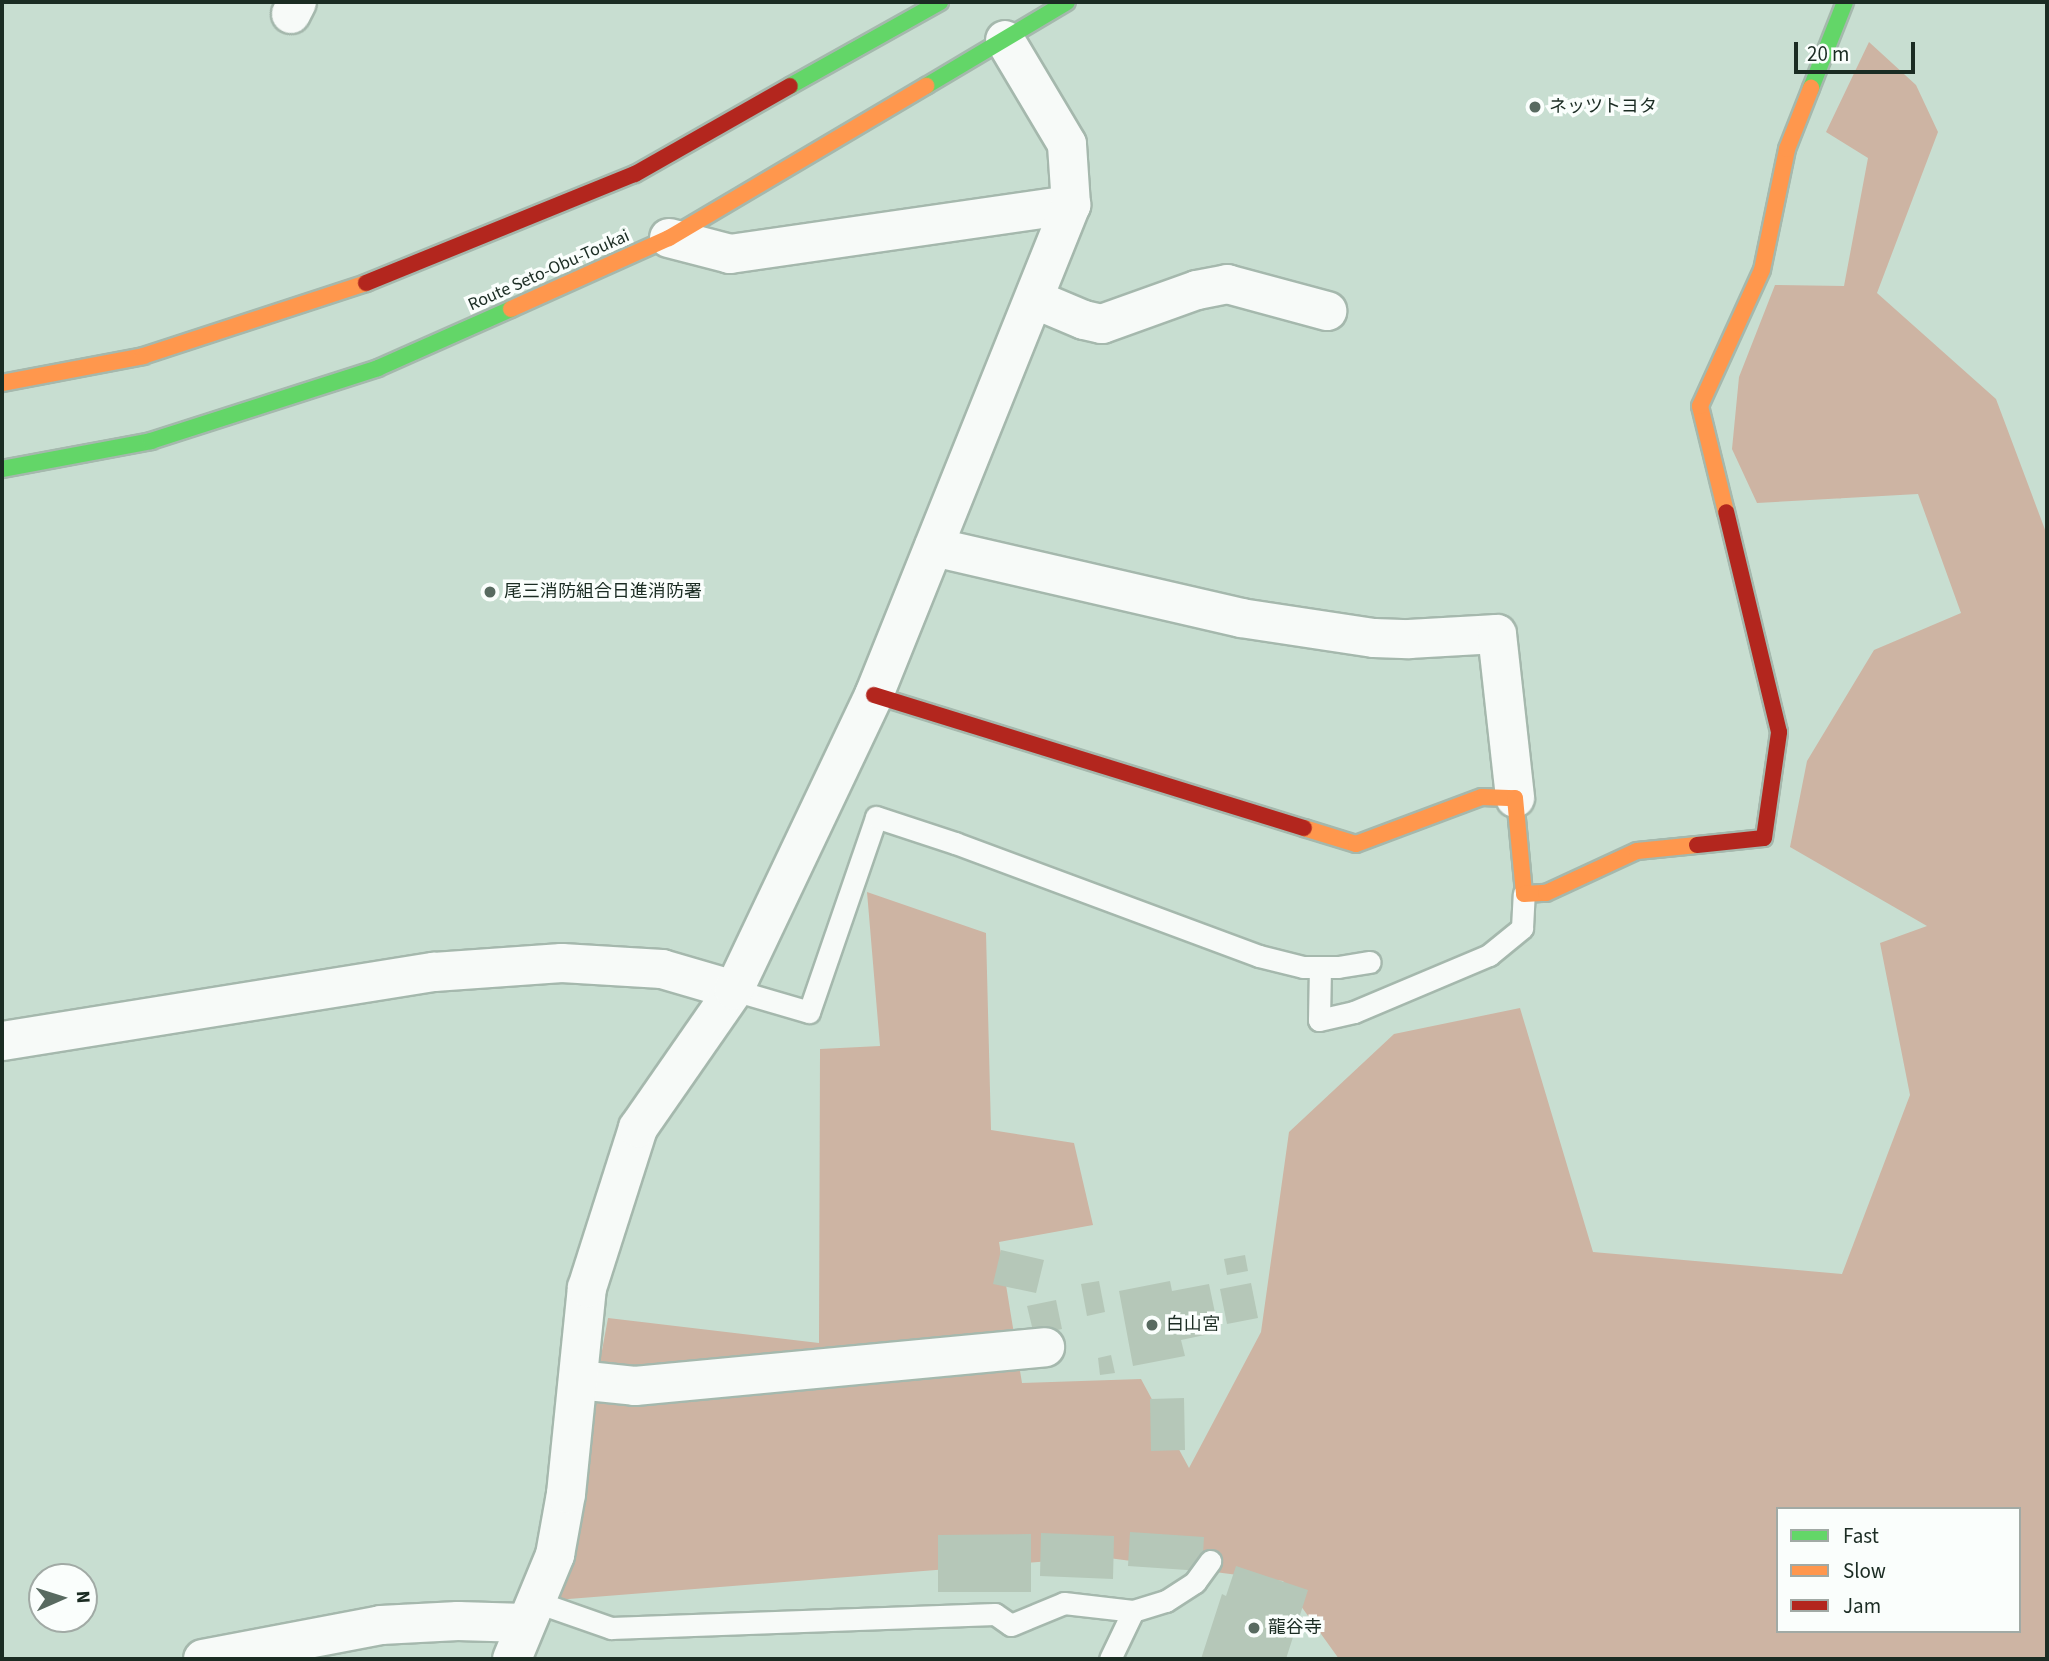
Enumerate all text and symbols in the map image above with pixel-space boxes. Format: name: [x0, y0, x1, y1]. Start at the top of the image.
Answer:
scale bar: [1797, 28, 1918, 72]
text: 20 m: [1807, 39, 1849, 69]
place label: ネッツトヨタ: [1549, 96, 1657, 118]
marker: ネッツトヨタ: [1527, 99, 1543, 115]
street label: Route Seto-Obu-Toukai: [465, 226, 633, 316]
place label: 尾三消防組合日進消防署: [504, 581, 702, 603]
marker: 尾三消防組合日進消防署: [482, 584, 498, 600]
place label: 白山宮: [1166, 1314, 1220, 1336]
marker: 白山宮: [1144, 1317, 1160, 1333]
legend: [1776, 1507, 2021, 1633]
text: Fast: [1843, 1521, 1879, 1551]
text: Slow: [1843, 1556, 1886, 1586]
north arrow: [28, 1563, 98, 1633]
text: N: [69, 1590, 96, 1604]
text: Jam: [1843, 1591, 1881, 1621]
place label: 龍谷寺: [1268, 1617, 1322, 1639]
marker: 龍谷寺: [1246, 1620, 1262, 1636]

